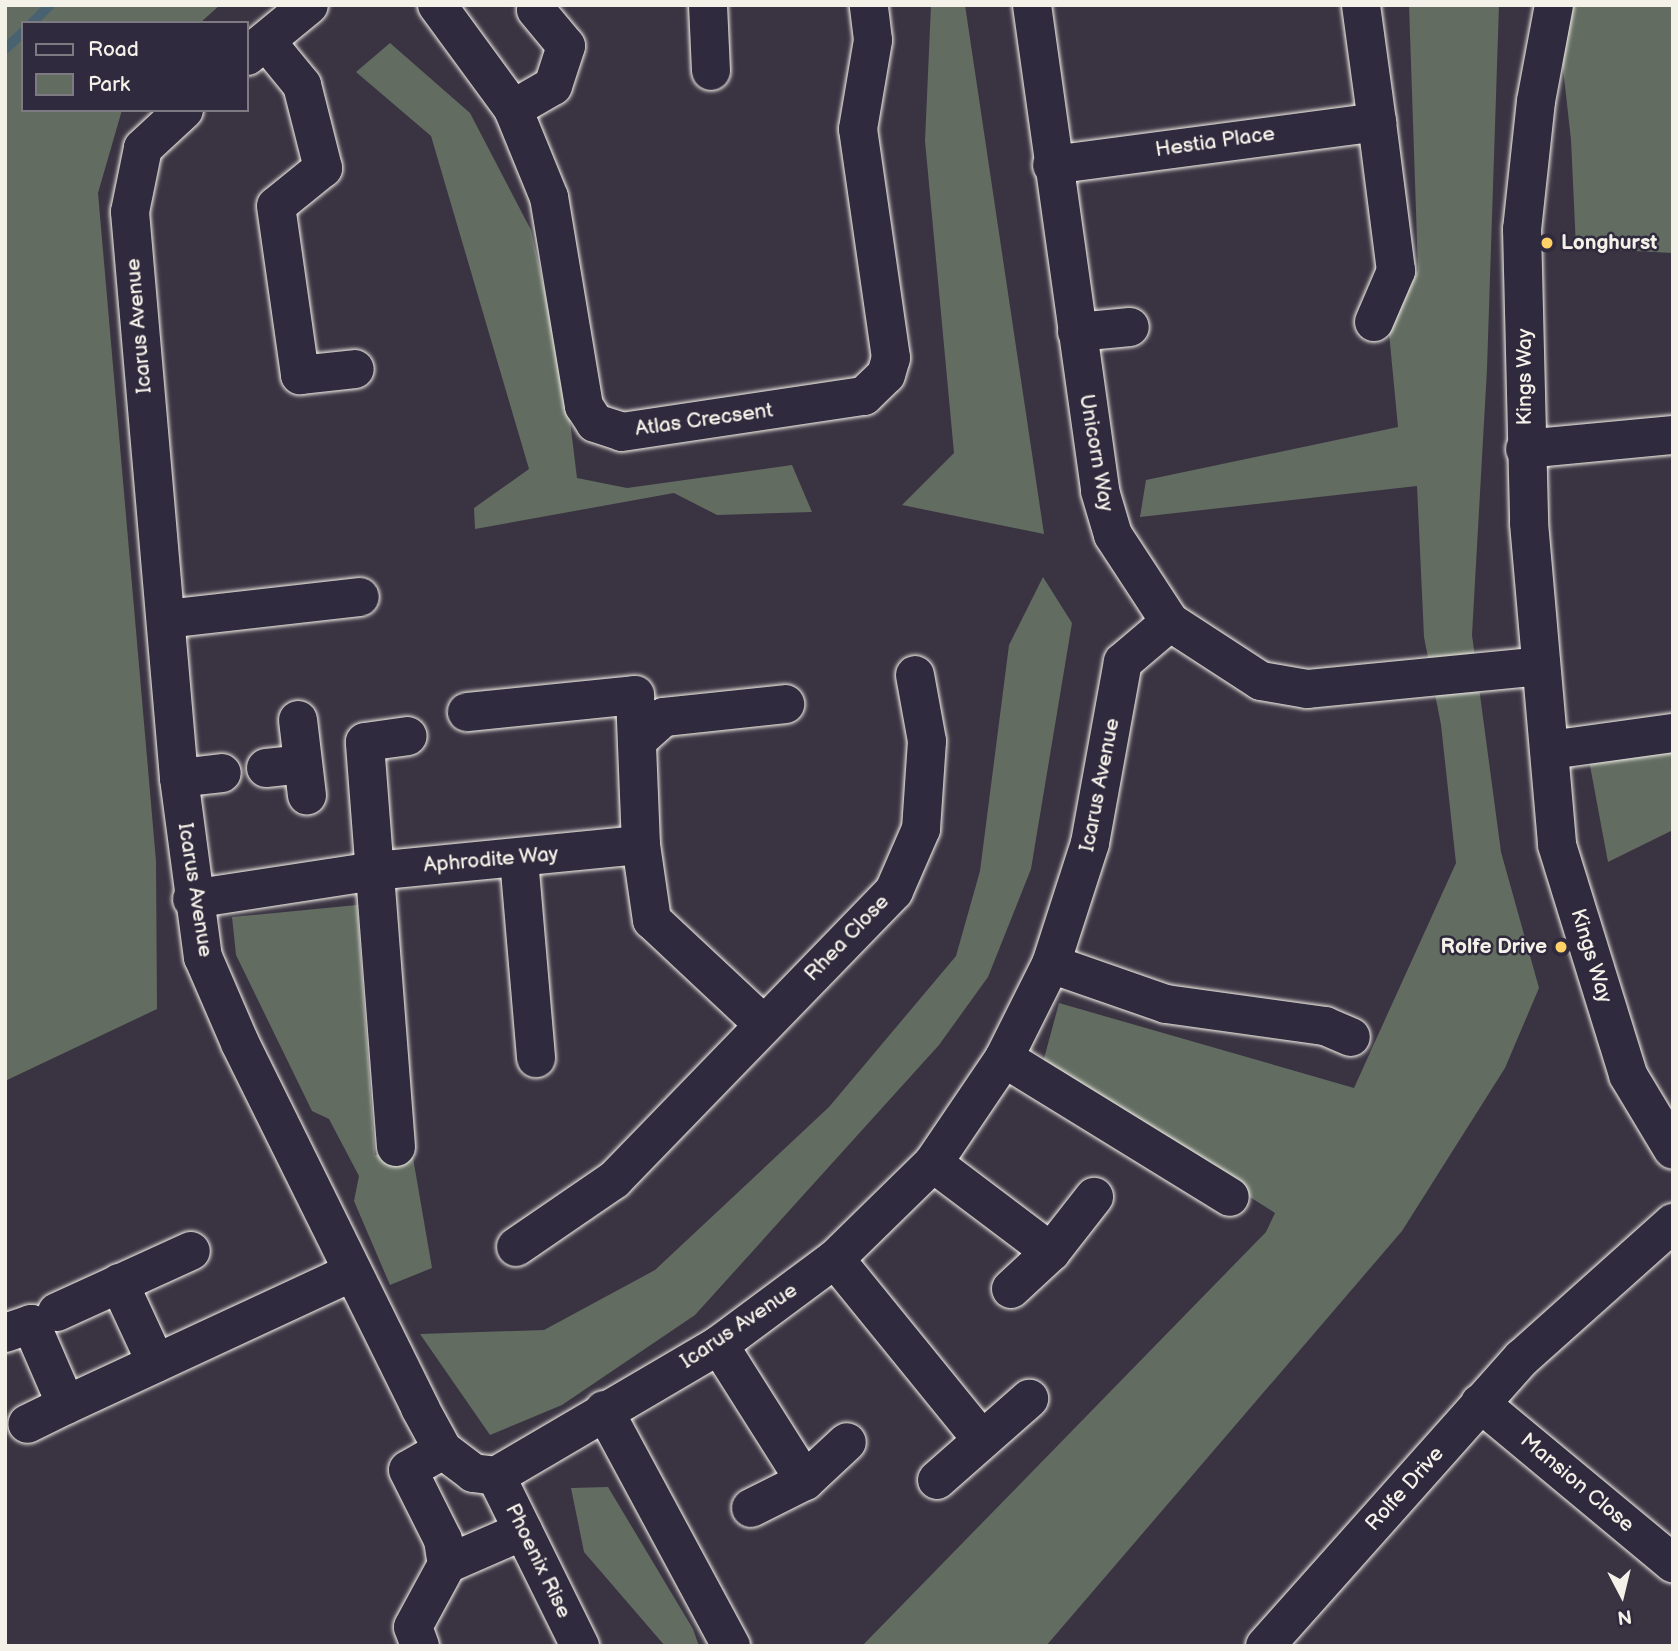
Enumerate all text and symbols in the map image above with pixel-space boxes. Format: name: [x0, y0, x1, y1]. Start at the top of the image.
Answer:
legend: [21, 21, 248, 112]
text: Road: [88, 37, 139, 62]
text: Park: [88, 72, 130, 97]
street label: Hestia Place: [1154, 121, 1276, 163]
place label: Longhurst: [1561, 230, 1657, 256]
marker: Longhurst: [1539, 235, 1555, 251]
street label: Icarus Avenue: [121, 257, 157, 395]
street label: Kings Way: [1512, 328, 1538, 426]
street label: Unicorn Way: [1073, 392, 1119, 514]
street label: Atlas Crecsent: [634, 398, 774, 442]
street label: Icarus Avenue: [1075, 716, 1125, 854]
street label: Icarus Avenue: [172, 821, 218, 959]
street label: Aphrodite Way: [422, 842, 560, 878]
street label: Rhea Close: [799, 889, 895, 987]
street label: Kings Way: [1565, 906, 1617, 1006]
place label: Rolfe Drive: [1441, 934, 1547, 960]
marker: Rolfe Drive: [1553, 939, 1569, 955]
street label: Icarus Avenue: [676, 1278, 802, 1374]
street label: Mansion Close: [1515, 1428, 1639, 1538]
street label: Rolfe Drive: [1361, 1442, 1449, 1536]
street label: Phoenix Rise: [499, 1500, 577, 1622]
north arrow: [1587, 1560, 1657, 1630]
text: N: [1616, 1604, 1633, 1629]

